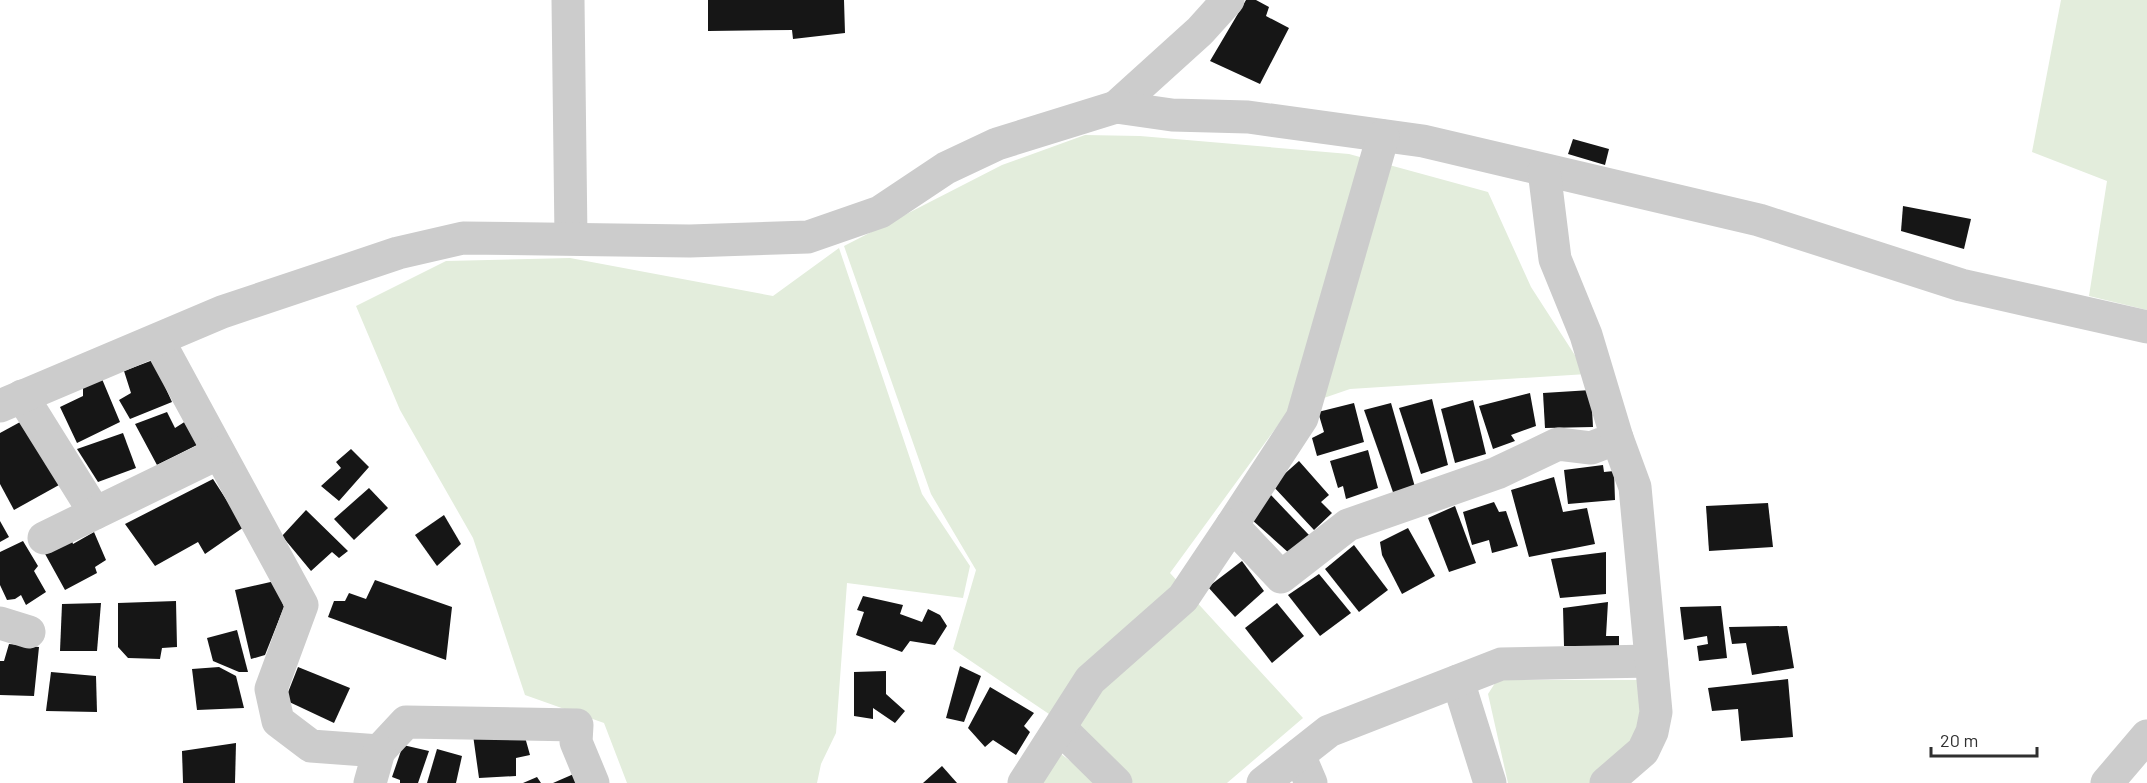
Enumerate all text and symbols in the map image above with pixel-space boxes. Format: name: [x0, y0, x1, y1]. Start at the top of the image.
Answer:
scale bar: [1931, 720, 2038, 758]
text: 20 m: [1940, 729, 1978, 751]

